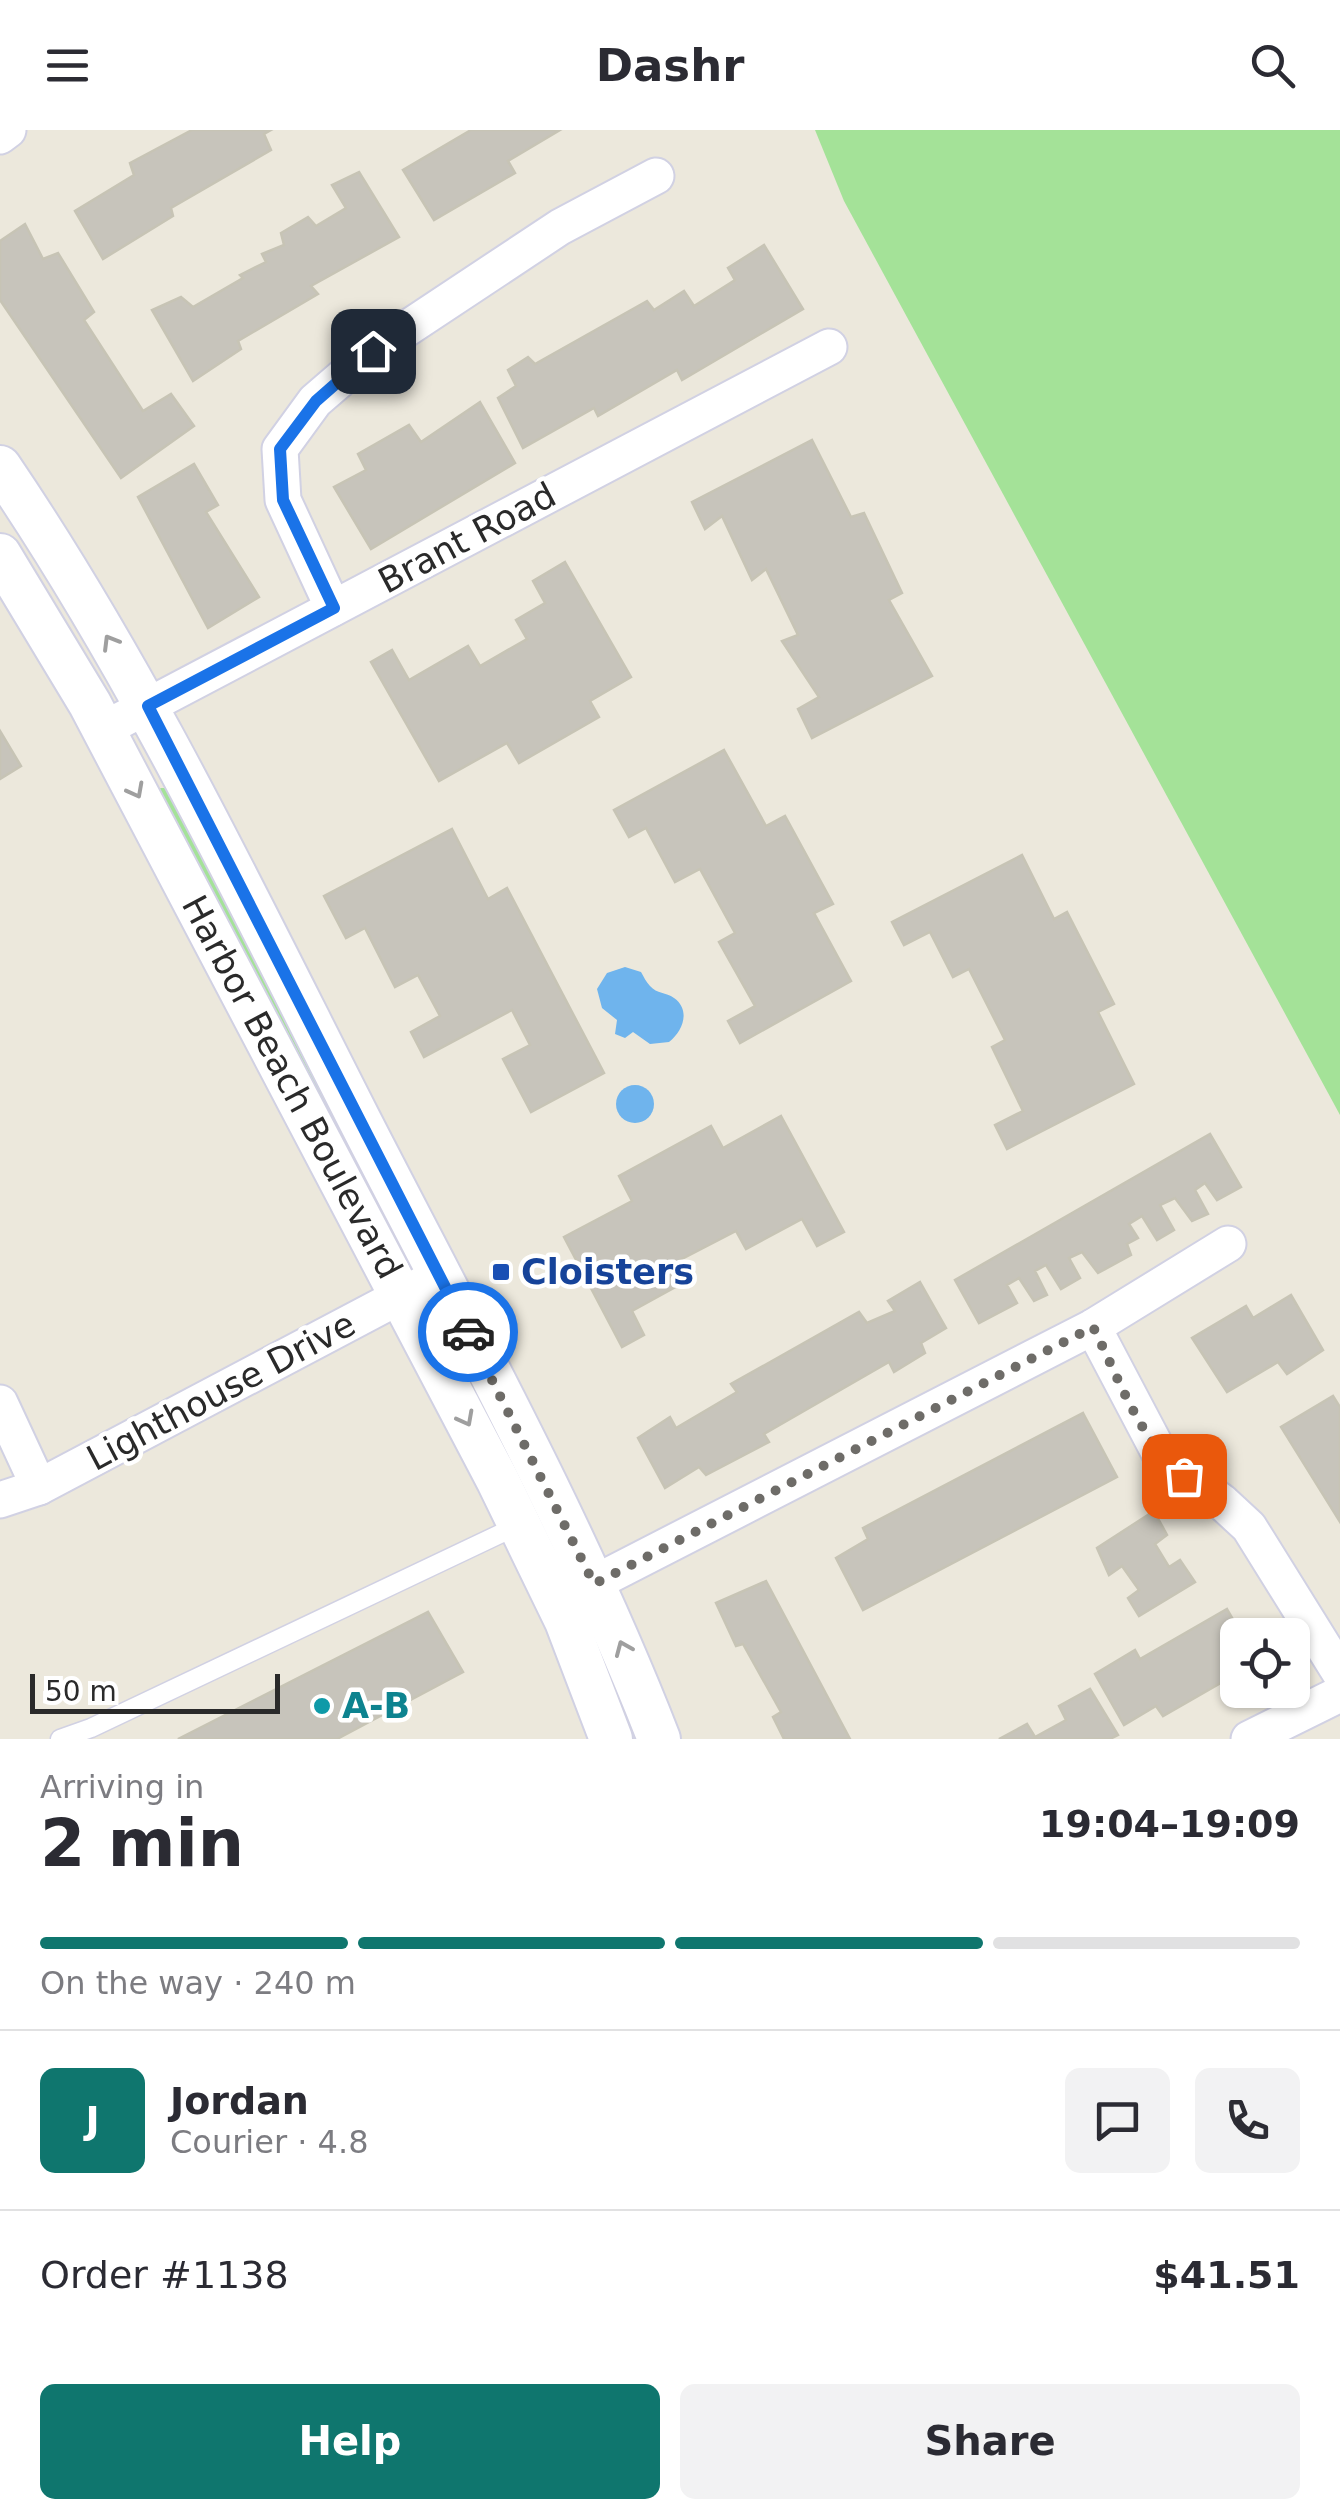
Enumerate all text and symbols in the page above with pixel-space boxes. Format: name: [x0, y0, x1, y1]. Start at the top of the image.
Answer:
icon: menu: [40, 38, 95, 93]
icon: search: [1245, 38, 1300, 93]
text: Dashr: [596, 39, 744, 92]
pin: [331, 309, 416, 394]
icon: home: [346, 324, 401, 379]
street label: Brant Road: [372, 475, 562, 601]
one-way arrow: [103, 635, 122, 653]
one-way arrow: [124, 780, 143, 798]
street label: Harbor Beach Boulevard: [174, 889, 410, 1285]
place label: Cloisters: [521, 1252, 694, 1292]
marker: Cloisters: [490, 1261, 512, 1283]
courier: [418, 1282, 518, 1382]
street label: Lighthouse Drive: [80, 1304, 362, 1478]
icon: car: [441, 1305, 496, 1360]
one-way arrow: [453, 1409, 473, 1427]
pin: [1142, 1434, 1227, 1519]
icon: bag: [1157, 1449, 1212, 1504]
map controls: [1220, 1618, 1310, 1708]
button: locate: [1220, 1618, 1310, 1708]
one-way arrow: [615, 1640, 635, 1658]
scale bar: [30, 1669, 280, 1714]
text: 50 m: [45, 1675, 117, 1708]
place label: A-B: [342, 1686, 410, 1726]
marker: A-B: [311, 1695, 333, 1717]
text: Arriving in: [40, 1768, 204, 1806]
text: 19:04–19:09: [1039, 1802, 1300, 1846]
text: 2 min: [40, 1806, 244, 1881]
text: On the way · 240 m: [40, 1964, 356, 2002]
button: chat: [1065, 2068, 1170, 2173]
button: phone: [1195, 2068, 1300, 2173]
text: Jordan: [170, 2079, 309, 2123]
text: J: [85, 2098, 100, 2142]
text: Courier · 4.8: [170, 2123, 369, 2161]
text: Order #1138: [40, 2253, 289, 2297]
text: $41.51: [1153, 2253, 1300, 2297]
button: Help: [40, 2384, 660, 2499]
button: Share: [680, 2384, 1300, 2499]

